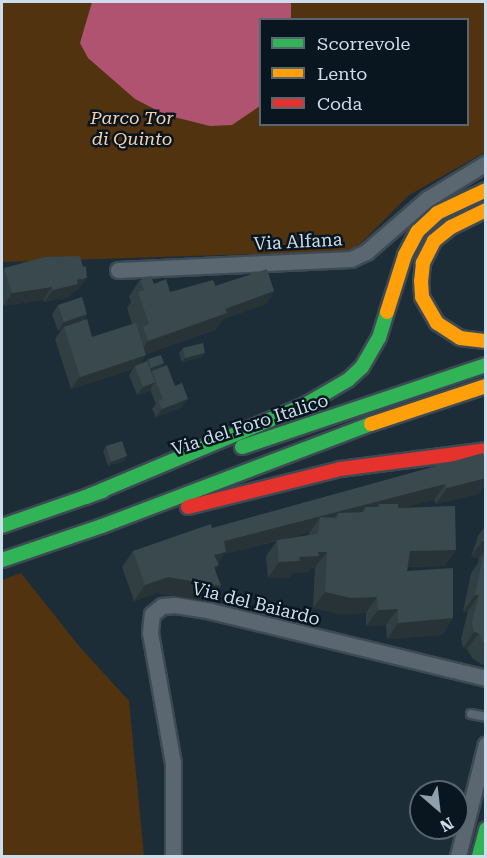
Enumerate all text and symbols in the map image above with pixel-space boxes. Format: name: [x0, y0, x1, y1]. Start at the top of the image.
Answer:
legend: [259, 18, 469, 126]
text: Scorrevole: [317, 33, 410, 54]
text: Lento: [317, 63, 367, 84]
text: Coda: [317, 93, 362, 114]
park label: Parco Tor di Quinto: [90, 108, 174, 150]
street label: Via Alfana: [253, 229, 343, 255]
street label: Via del Foro Italico: [169, 389, 331, 461]
street label: Via del Baiardo: [190, 578, 322, 630]
north arrow: [409, 780, 469, 840]
text: N: [437, 813, 457, 836]

